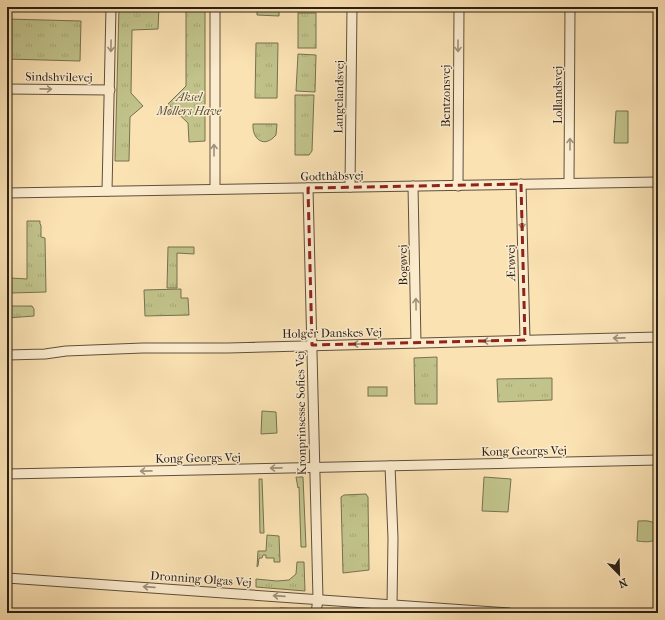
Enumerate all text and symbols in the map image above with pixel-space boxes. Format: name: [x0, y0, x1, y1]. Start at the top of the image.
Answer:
one-way arrow: [107, 39, 114, 52]
one-way arrow: [454, 39, 462, 52]
street label: Langelandsvej: [331, 60, 347, 134]
street label: Bentzonsvej: [439, 65, 453, 127]
street label: Lollandsvej: [551, 66, 565, 124]
street label: Sindshvilevej: [25, 69, 93, 85]
one-way arrow: [39, 85, 52, 93]
park label: Aksel Møllers Have: [156, 90, 222, 118]
one-way arrow: [566, 138, 574, 151]
one-way arrow: [210, 144, 218, 157]
street label: Godthåbsvej: [300, 168, 364, 184]
one-way arrow: [518, 216, 525, 229]
street label: Bogøvej: [396, 244, 410, 286]
street label: Ærøvej: [504, 244, 518, 283]
one-way arrow: [412, 298, 420, 311]
street label: Holger Danskes Vej: [282, 325, 382, 341]
one-way arrow: [613, 334, 626, 342]
one-way arrow: [483, 338, 496, 345]
one-way arrow: [353, 341, 366, 348]
street label: Kronprinsesse Sofies Vej: [293, 351, 309, 475]
street label: Kong Georgs Vej: [481, 443, 567, 459]
street label: Kong Georgs Vej: [155, 450, 241, 466]
one-way arrow: [270, 464, 283, 472]
one-way arrow: [140, 467, 153, 475]
north arrow: [599, 554, 639, 594]
street label: Dronning Olgas Vej: [150, 568, 252, 590]
text: N: [616, 575, 629, 591]
one-way arrow: [143, 584, 156, 591]
one-way arrow: [273, 593, 286, 600]

